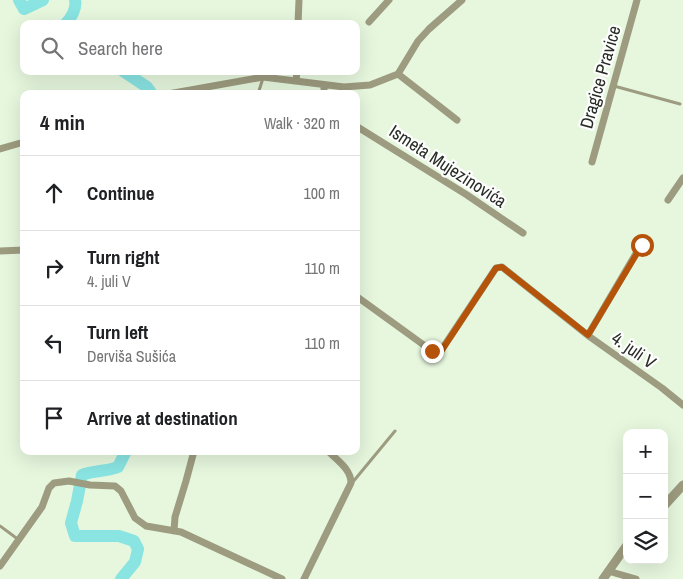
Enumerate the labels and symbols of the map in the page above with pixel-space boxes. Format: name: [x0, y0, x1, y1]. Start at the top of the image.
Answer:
street label: Dragice Pravice: [573, 23, 627, 131]
street label: Ismeta Mujezinovića: [384, 119, 512, 213]
route start: [631, 234, 654, 257]
street label: 4. juli V: [607, 326, 661, 374]
route end: [421, 340, 444, 363]

